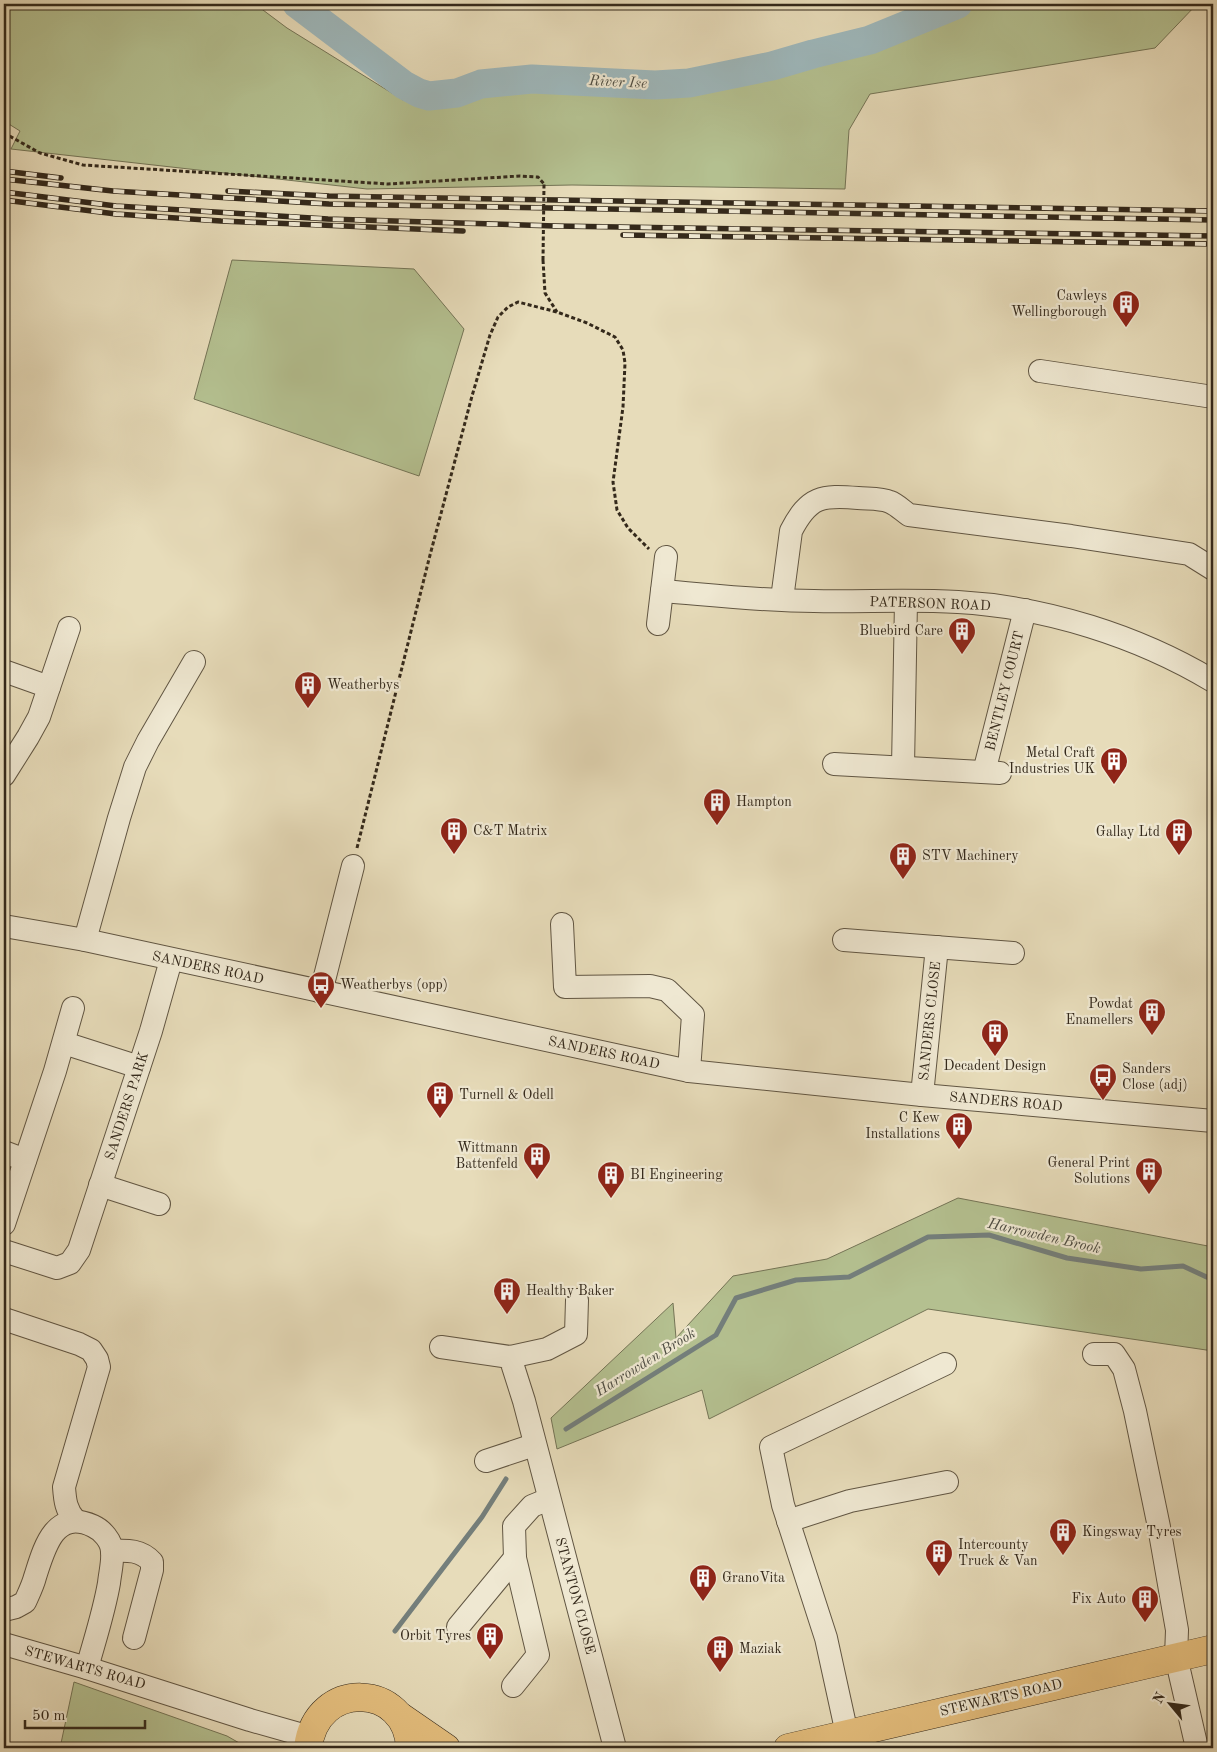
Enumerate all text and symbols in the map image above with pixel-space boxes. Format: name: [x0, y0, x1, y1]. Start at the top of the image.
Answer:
water label: River Ise: [588, 74, 647, 92]
place label: Cawleys Wellingborough: [1011, 289, 1107, 319]
building icon: Cawleys Wellingborough: [1111, 289, 1141, 328]
street label: PATERSON ROAD: [869, 595, 991, 613]
building icon: Bluebird Care: [947, 616, 977, 655]
place label: Bluebird Care: [859, 624, 943, 638]
street label: BENTLEY COURT: [983, 630, 1027, 752]
building icon: Weatherbys: [293, 670, 323, 709]
place label: Weatherbys: [327, 678, 399, 692]
place label: Metal Craft Industries UK: [1009, 746, 1095, 776]
building icon: Metal Craft Industries UK: [1099, 746, 1129, 785]
building icon: Hampton: [702, 787, 732, 826]
place label: Hampton: [736, 795, 792, 809]
building icon: C&T Matrix: [439, 816, 469, 855]
building icon: Gallay Ltd: [1164, 817, 1194, 856]
place label: C&T Matrix: [473, 824, 548, 838]
place label: Gallay Ltd: [1096, 825, 1160, 839]
building icon: STV Machinery: [888, 841, 918, 880]
place label: STV Machinery: [922, 849, 1019, 863]
street label: SANDERS ROAD: [151, 949, 265, 987]
street label: SANDERS CLOSE: [917, 961, 943, 1081]
bus stop icon: Weatherbys (opp): [306, 970, 336, 1009]
place label: Weatherbys (opp): [340, 978, 448, 992]
place label: Powdat Enamellers: [1065, 997, 1133, 1027]
building icon: Powdat Enamellers: [1137, 997, 1167, 1036]
building icon: Decadent Design: [980, 1018, 1010, 1057]
street label: SANDERS ROAD: [547, 1034, 661, 1072]
street label: SANDERS PARK: [103, 1050, 151, 1162]
place label: Decadent Design: [944, 1059, 1047, 1073]
bus stop icon: Sanders Close (adj): [1088, 1062, 1118, 1101]
place label: Sanders Close (adj): [1122, 1062, 1188, 1092]
building icon: Turnell & Odell: [425, 1080, 455, 1119]
place label: Turnell & Odell: [459, 1088, 554, 1102]
street label: SANDERS ROAD: [949, 1090, 1063, 1114]
place label: C Kew Installations: [865, 1111, 940, 1141]
building icon: C Kew Installations: [944, 1111, 974, 1150]
place label: Wittmann Battenfeld: [455, 1141, 518, 1171]
building icon: Wittmann Battenfeld: [522, 1141, 552, 1180]
place label: General Print Solutions: [1048, 1156, 1130, 1186]
building icon: General Print Solutions: [1134, 1156, 1164, 1195]
building icon: BI Engineering: [596, 1160, 626, 1199]
place label: BI Engineering: [630, 1168, 723, 1182]
water label: Harrowden Brook: [985, 1216, 1102, 1257]
building icon: Healthy Baker: [492, 1276, 522, 1315]
place label: Healthy Baker: [526, 1284, 614, 1298]
water label: Harrowden Brook: [592, 1326, 699, 1400]
building icon: Kingsway Tyres: [1048, 1517, 1078, 1556]
place label: Kingsway Tyres: [1082, 1525, 1182, 1539]
street label: STANTON CLOSE: [553, 1536, 597, 1656]
building icon: Intercounty Truck & Van: [924, 1538, 954, 1577]
place label: Intercounty Truck & Van: [958, 1538, 1038, 1568]
building icon: GranoVita: [688, 1563, 718, 1602]
place label: GranoVita: [722, 1571, 785, 1585]
building icon: Fix Auto: [1130, 1584, 1160, 1623]
place label: Fix Auto: [1072, 1592, 1126, 1606]
building icon: Orbit Tyres: [475, 1621, 505, 1660]
place label: Orbit Tyres: [400, 1629, 471, 1643]
building icon: Maziak: [705, 1634, 735, 1673]
place label: Maziak: [739, 1642, 782, 1656]
street label: STEWARTS ROAD: [23, 1644, 147, 1692]
street label: STEWARTS ROAD: [938, 1677, 1064, 1719]
north arrow: [1144, 1680, 1194, 1730]
text: N: [1151, 1690, 1168, 1706]
scale bar: [25, 1697, 145, 1729]
text: 50 m: [32, 1709, 66, 1724]

